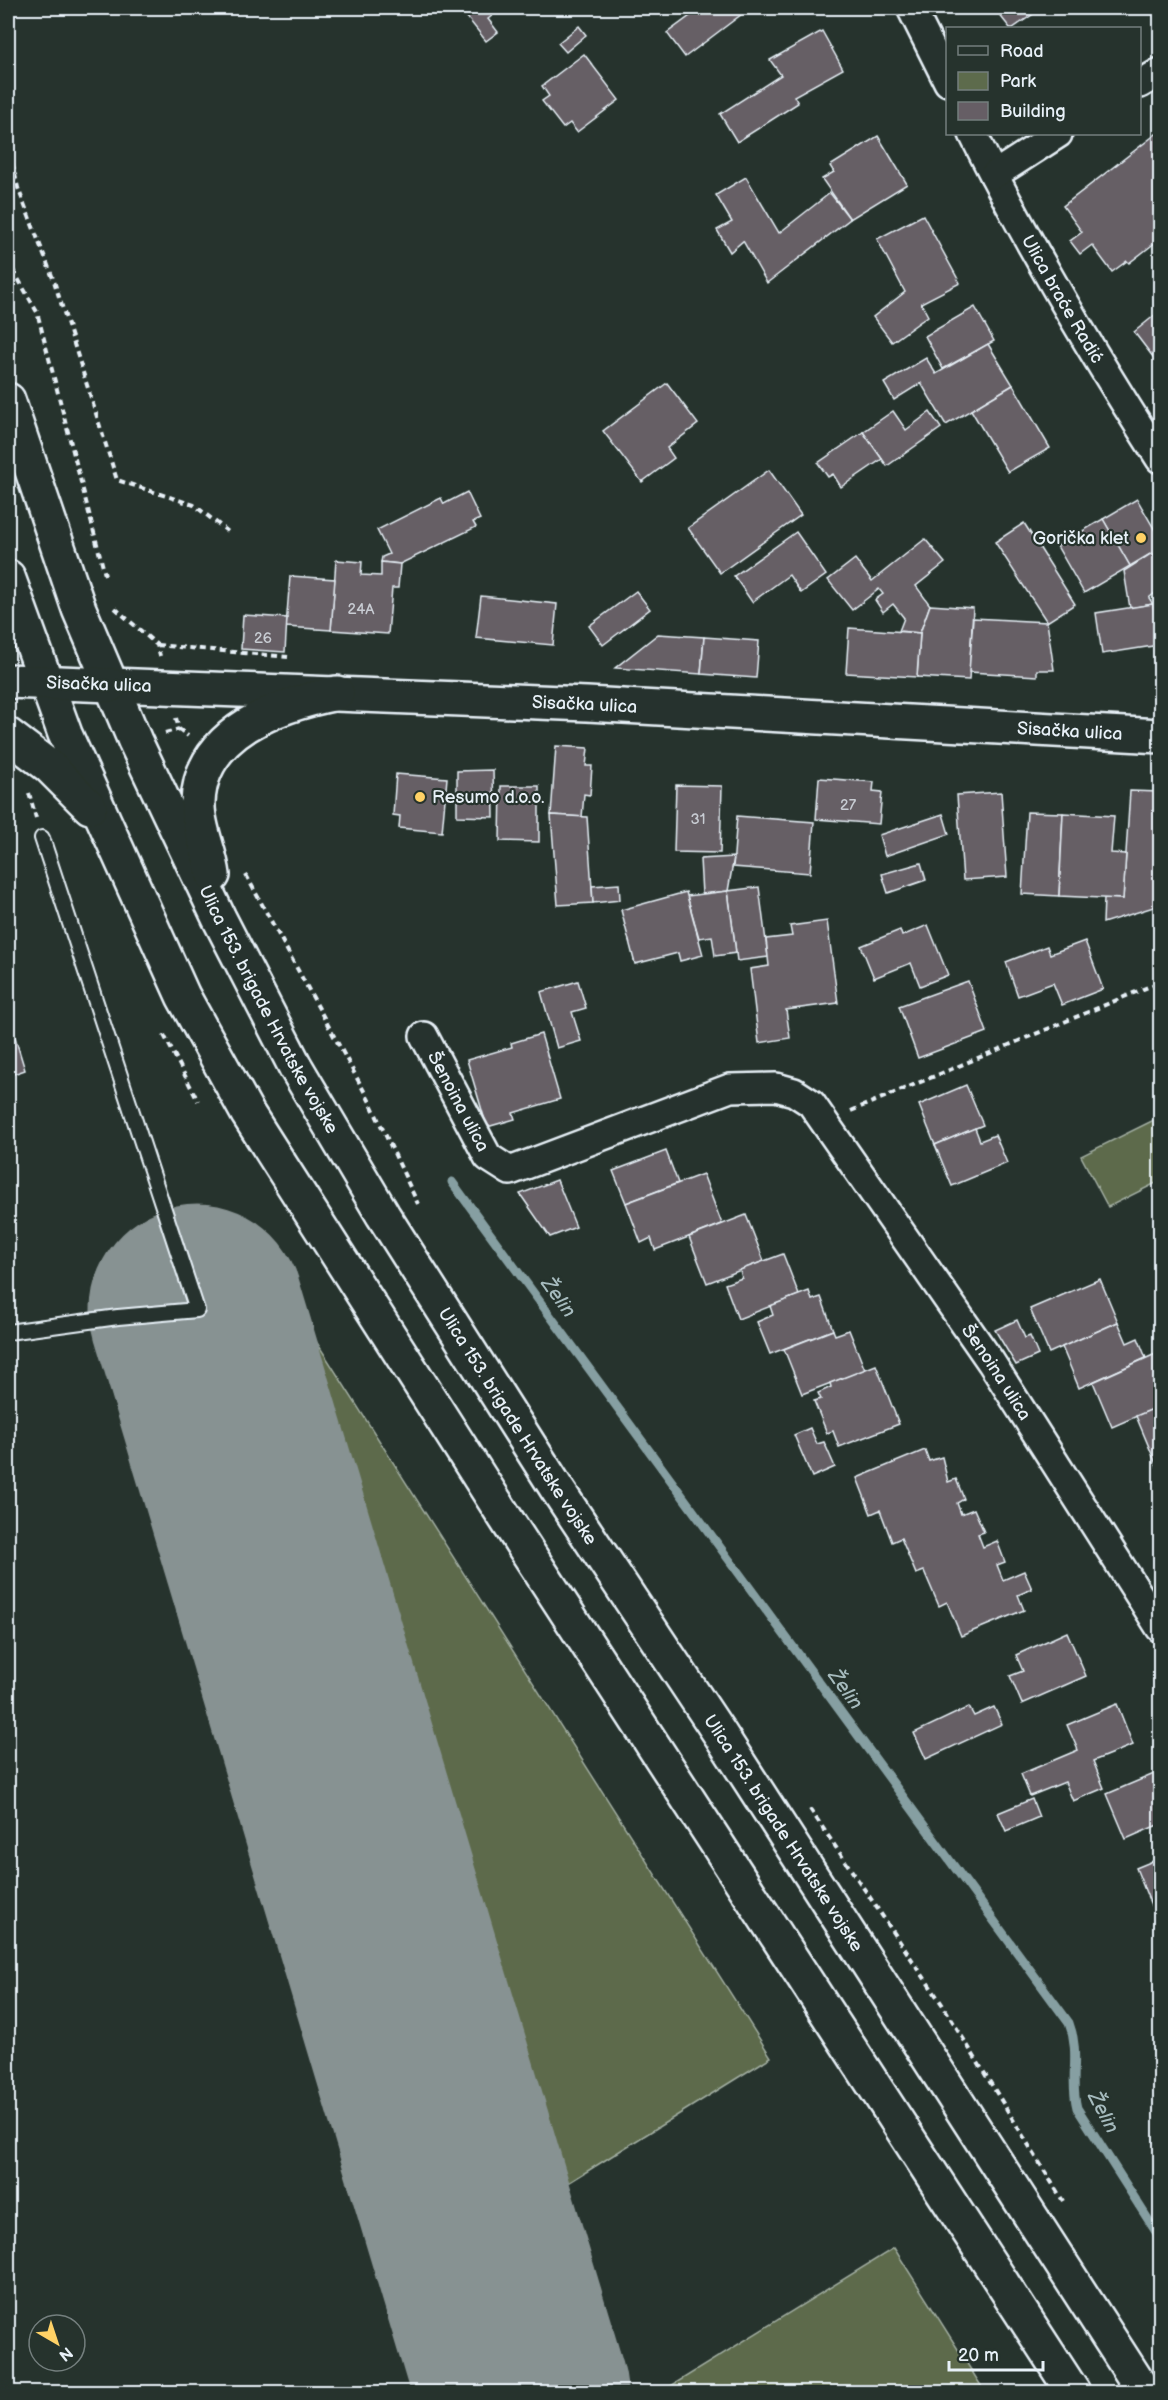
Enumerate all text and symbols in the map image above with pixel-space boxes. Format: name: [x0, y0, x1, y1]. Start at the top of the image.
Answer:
legend: [946, 27, 1141, 135]
text: Road: [1000, 41, 1044, 62]
text: Park: [1000, 71, 1036, 92]
text: Building: [1000, 101, 1066, 122]
street label: Ulica braće Radić: [1017, 232, 1108, 368]
place label: Gorička klet: [1032, 528, 1129, 549]
marker: Gorička klet: [1134, 531, 1148, 545]
house number: 24A: [348, 600, 375, 619]
house number: 26: [254, 629, 272, 648]
street label: Sisačka ulica: [46, 672, 152, 697]
street label: Sisačka ulica: [531, 692, 638, 718]
street label: Sisačka ulica: [1017, 718, 1123, 745]
place label: Resumo d.o.o.: [432, 787, 544, 808]
marker: Resumo d.o.o.: [413, 790, 427, 804]
house number: 27: [840, 796, 857, 815]
house number: 31: [690, 810, 706, 829]
street label: Ulica 153. brigade Hrvatske vojske: [194, 882, 343, 1138]
street label: Šenoina ulica: [423, 1047, 493, 1155]
water label: Želin: [535, 1271, 582, 1322]
street label: Ulica 153. brigade Hrvatske vojske: [434, 1304, 601, 1549]
street label: Šenoina ulica: [957, 1320, 1035, 1424]
water label: Želin: [822, 1663, 869, 1714]
street label: Ulica 153. brigade Hrvatske vojske: [699, 1711, 868, 1956]
water label: Želin: [1082, 2086, 1125, 2137]
north arrow: [27, 2313, 87, 2373]
scale bar: [949, 2334, 1044, 2372]
text: N: [55, 2342, 76, 2365]
text: 20 m: [958, 2345, 999, 2366]

